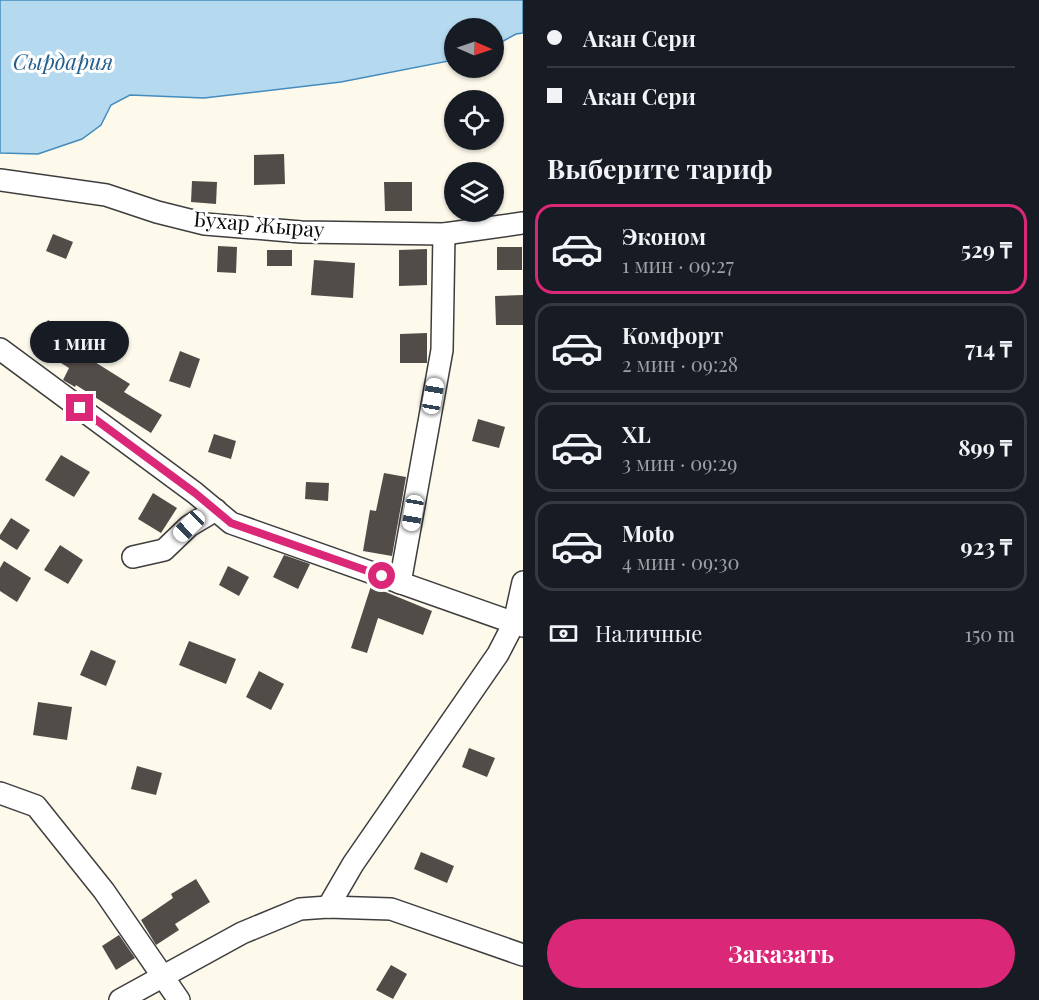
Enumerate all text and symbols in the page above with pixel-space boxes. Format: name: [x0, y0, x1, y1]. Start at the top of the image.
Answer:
north arrow: [444, 18, 504, 78]
map controls: [444, 18, 504, 222]
text: Акан Сери: [583, 23, 696, 53]
water label: Сырдария: [13, 46, 113, 76]
text: Акан Сери: [583, 81, 696, 111]
button: locate: [444, 90, 504, 150]
text: Выберите тариф: [547, 150, 773, 186]
button: layers: [444, 162, 504, 222]
street label: Бухар Жырау: [192, 203, 326, 243]
text: Эконом: [622, 221, 706, 251]
icon: car: [550, 222, 604, 276]
text: 529 ₸: [961, 234, 1012, 264]
text: 1 мин · 09:27: [622, 251, 734, 278]
text: Комфорт: [622, 320, 723, 350]
callout: 1 мин: [31, 321, 130, 363]
icon: car: [550, 321, 604, 375]
text: 1 мин: [53, 328, 106, 355]
text: 714 ₸: [965, 333, 1012, 363]
text: 2 мин · 09:28: [622, 350, 738, 377]
car: [421, 377, 445, 415]
route end: [66, 394, 93, 421]
text: XL: [622, 419, 651, 449]
icon: car: [550, 420, 604, 474]
text: 899 ₸: [958, 432, 1012, 462]
text: 3 мин · 09:29: [622, 449, 737, 476]
car: [401, 494, 425, 532]
car: [170, 507, 208, 545]
text: Moto: [622, 518, 675, 548]
icon: car: [550, 519, 604, 573]
text: 923 ₸: [961, 531, 1012, 561]
text: 4 мин · 09:30: [622, 548, 740, 575]
route start: [368, 562, 395, 589]
icon: cash: [547, 617, 580, 650]
text: Наличные: [595, 618, 702, 648]
text: 150 m: [965, 620, 1015, 647]
button: Заказать: [547, 919, 1015, 988]

